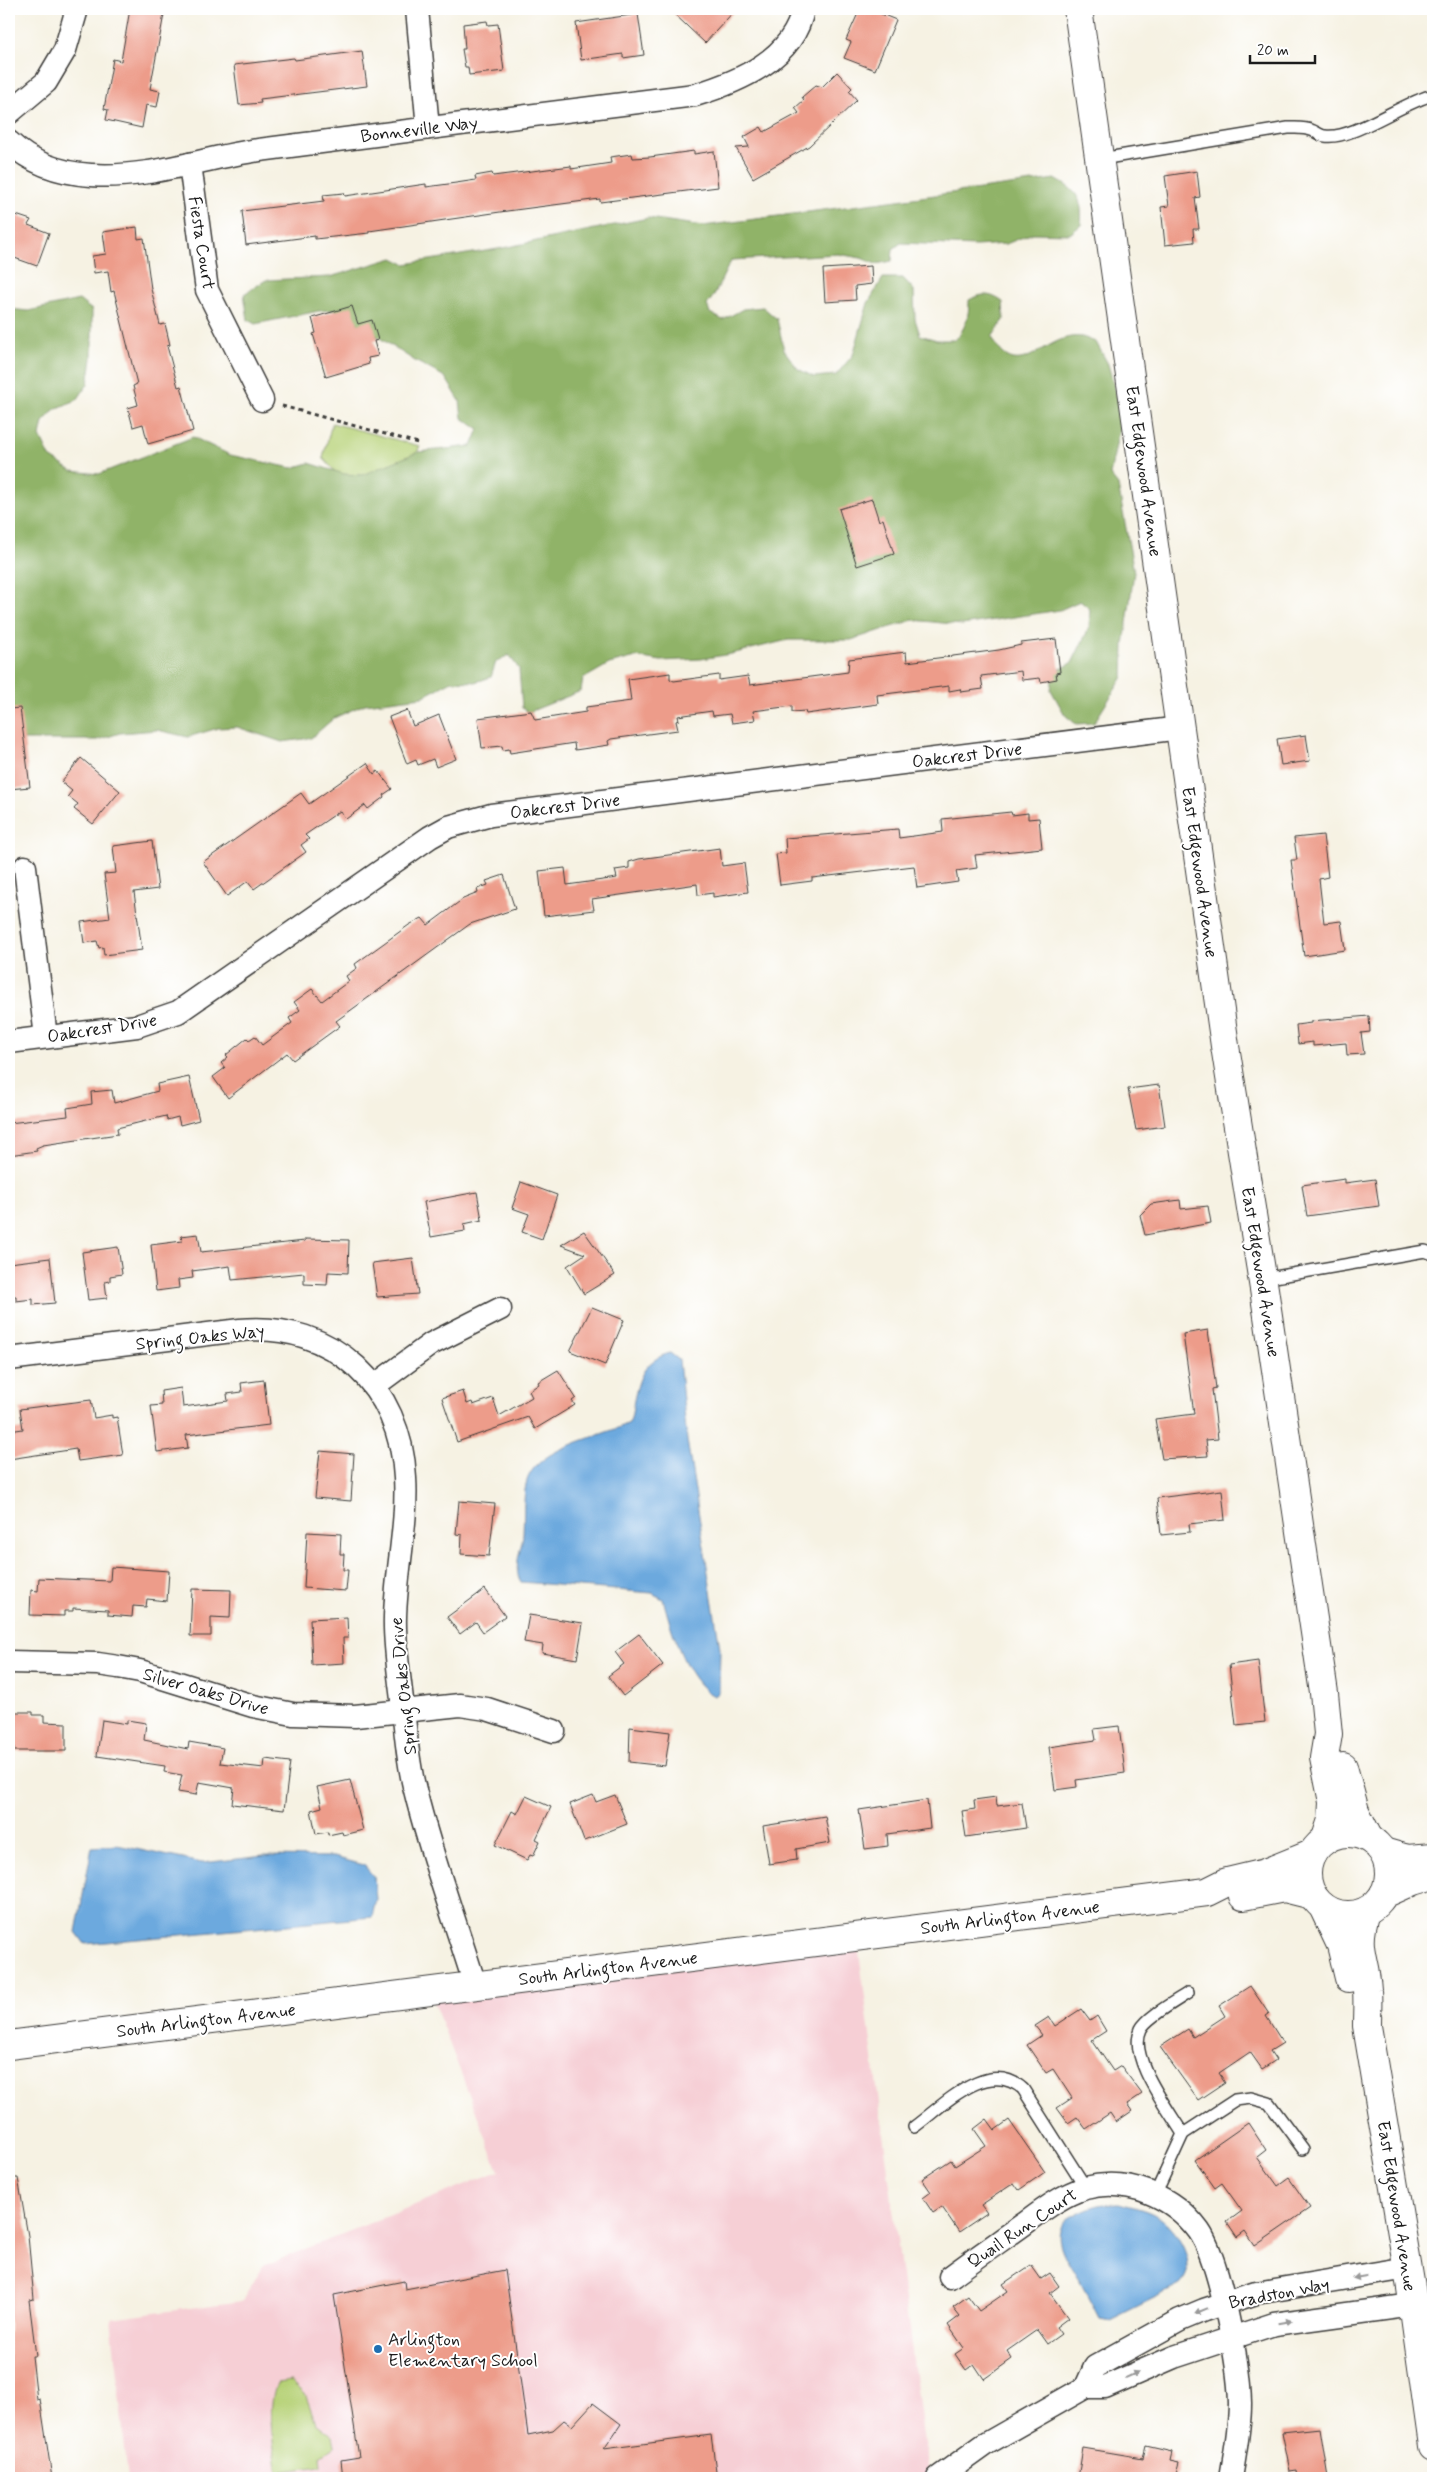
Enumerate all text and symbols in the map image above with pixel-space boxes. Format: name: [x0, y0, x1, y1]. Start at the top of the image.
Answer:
scale bar: [1250, 32, 1314, 64]
text: 20 m: [1257, 41, 1289, 61]
street label: Bonneville Way: [359, 111, 479, 149]
street label: Fiesta Court: [182, 195, 220, 292]
street label: East Edgewood Avenue: [1117, 384, 1167, 558]
street label: Oakcrest Drive: [911, 737, 1024, 775]
street label: East Edgewood Avenue: [1173, 785, 1223, 959]
street label: Oakcrest Drive: [509, 788, 622, 826]
street label: Oakcrest Drive: [45, 1008, 159, 1050]
street label: East Edgewood Avenue: [1233, 1185, 1285, 1359]
street label: Spring Oaks Way: [135, 1319, 266, 1359]
street label: Spring Oaks Drive: [385, 1616, 425, 1756]
street label: Silver Oaks Drive: [140, 1663, 271, 1721]
street label: South Arlington Avenue: [919, 1895, 1101, 1943]
street label: South Arlington Avenue: [517, 1946, 699, 1994]
street label: South Arlington Avenue: [115, 1998, 297, 2046]
street label: East Edgewood Avenue: [1369, 2119, 1421, 2293]
street label: Quail Run Court: [963, 2183, 1082, 2275]
street label: Bradston Way: [1227, 2272, 1332, 2315]
one-way arrow: [1351, 2273, 1367, 2281]
one-way arrow: [1193, 2307, 1208, 2315]
one-way arrow: [1278, 2318, 1294, 2326]
place label: Arlington Elementary School: [388, 2328, 538, 2373]
marker: Arlington Elementary School: [372, 2343, 384, 2355]
one-way arrow: [1125, 2371, 1139, 2379]

